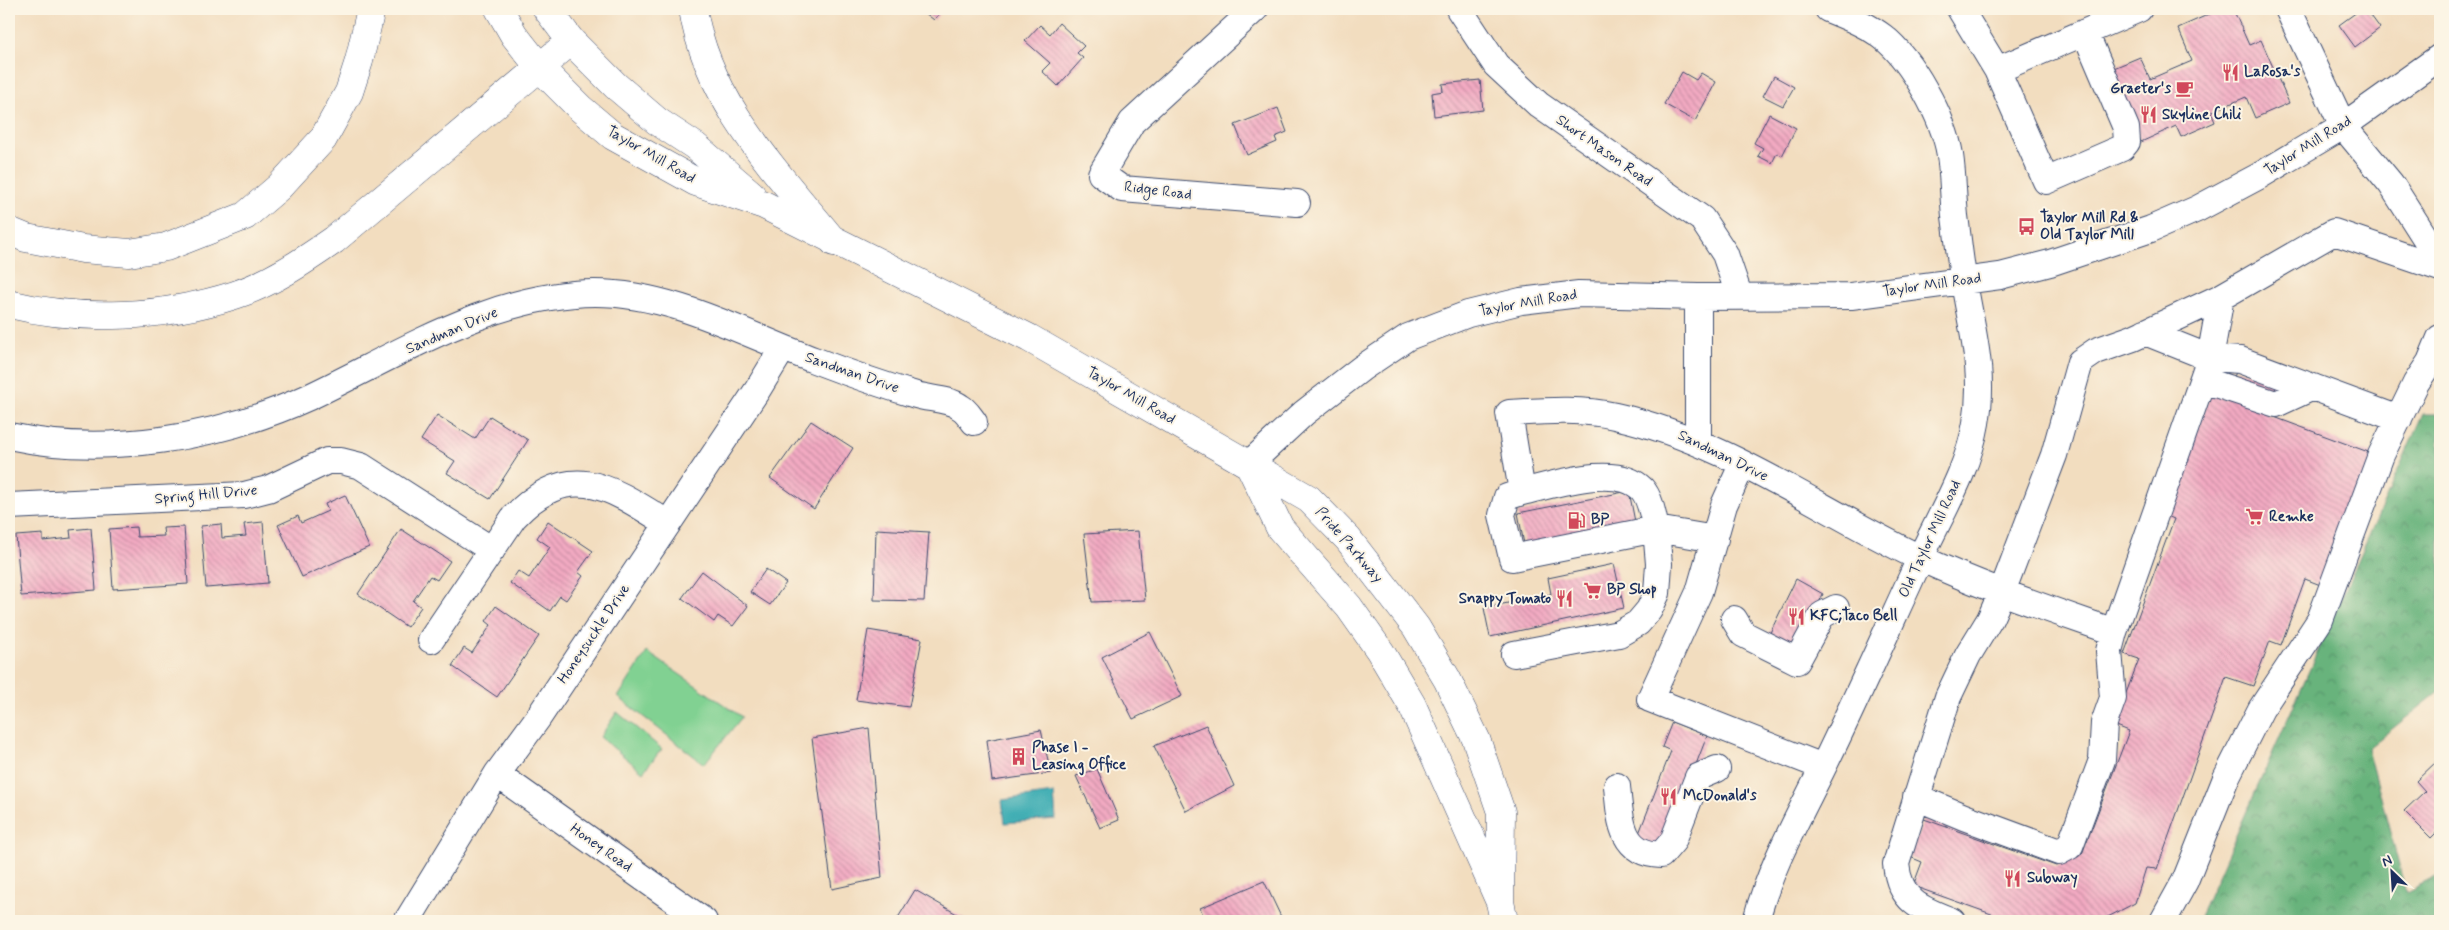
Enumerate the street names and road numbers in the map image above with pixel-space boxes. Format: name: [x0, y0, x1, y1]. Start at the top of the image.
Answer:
street label: Short Mason Road: [1552, 110, 1656, 192]
street label: Taylor Mill Road: [2260, 111, 2356, 181]
street label: Taylor Mill Road: [603, 121, 699, 189]
street label: Ridge Road: [1123, 177, 1193, 206]
street label: Taylor Mill Road: [1881, 268, 1983, 302]
street label: Taylor Mill Road: [1477, 285, 1579, 321]
street label: Sandman Drive: [403, 303, 501, 359]
street label: Sandman Drive: [802, 348, 902, 399]
street label: Taylor Mill Road: [1083, 362, 1179, 430]
street label: Sandman Drive: [1674, 425, 1772, 487]
street label: Old Taylor Mill Road: [1894, 477, 1966, 601]
street label: Spring Hill Drive: [154, 481, 258, 510]
street label: Pride Parkway: [1310, 503, 1388, 588]
street label: Honeysuckle Drive: [553, 580, 635, 688]
street label: Honey Road: [566, 819, 636, 877]

